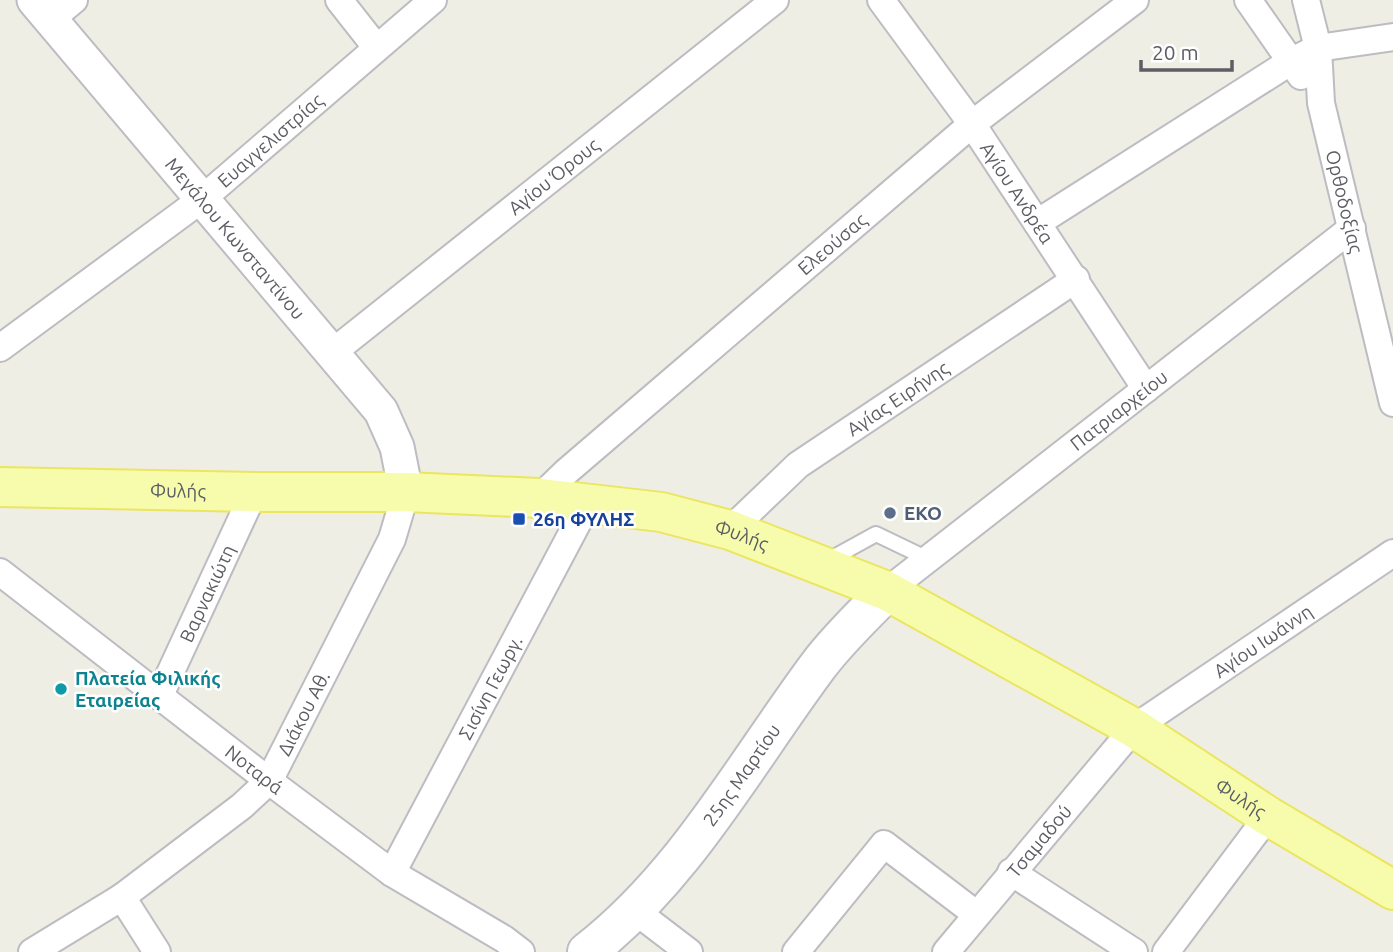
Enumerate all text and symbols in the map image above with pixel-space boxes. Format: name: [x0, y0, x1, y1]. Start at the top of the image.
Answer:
scale bar: [1141, 28, 1232, 72]
text: 20 m: [1152, 40, 1199, 64]
street label: Ευαγγελιστρίας: [213, 89, 328, 192]
street label: Αγίου Όρους: [504, 133, 604, 219]
street label: Αγίου Ανδρέα: [976, 138, 1058, 248]
street label: Ορθοδοξίας: [1322, 148, 1368, 256]
street label: Μεγάλου Κωνσταντίνου: [161, 153, 310, 324]
street label: Ελεούσας: [793, 208, 871, 279]
street label: Αγίας Ειρήνης: [843, 356, 953, 440]
street label: Πατριαρχείου: [1066, 365, 1172, 455]
street label: Φυλής: [150, 479, 207, 502]
place label: EKO: [904, 502, 942, 524]
marker: EKO: [882, 505, 898, 521]
place label: 26η ΦΥΛΗΣ: [533, 508, 634, 530]
marker: 26η ΦΥΛΗΣ: [511, 511, 527, 527]
street label: Φυλής: [712, 515, 772, 555]
street label: Βαρνακιώτη: [175, 541, 239, 646]
street label: Αγίου Ιωάννη: [1209, 600, 1316, 682]
street label: Σισίνη Γεωργ.: [454, 632, 527, 743]
place label: Πλατεία Φιλικής Εταιρείας: [75, 667, 220, 711]
street label: Διάκου Αθ.: [273, 667, 334, 759]
marker: Πλατεία Φιλικής Εταιρείας: [53, 681, 69, 697]
street label: 25ης Μαρτίου: [698, 720, 785, 830]
street label: Νοταρά: [221, 740, 287, 799]
street label: Φυλής: [1211, 774, 1271, 823]
street label: Τσαμαδού: [1002, 800, 1076, 882]

